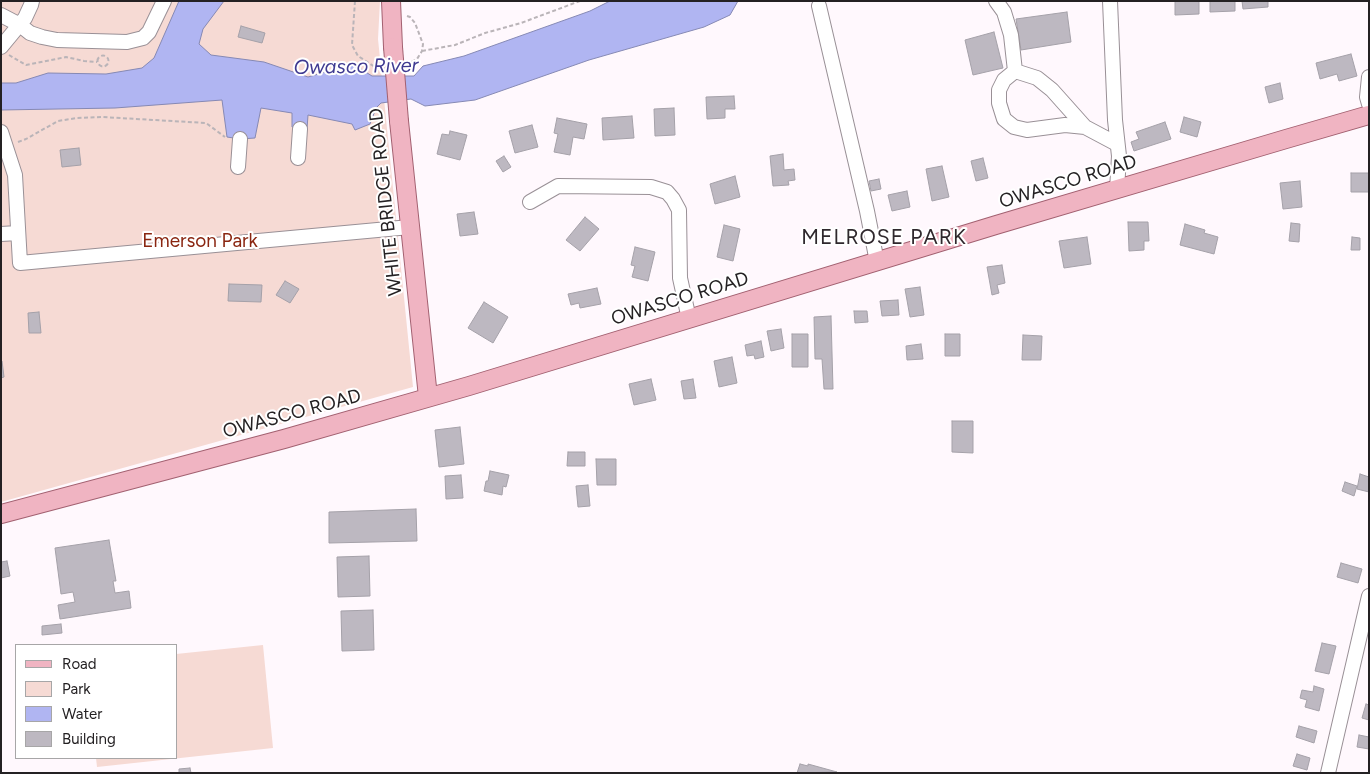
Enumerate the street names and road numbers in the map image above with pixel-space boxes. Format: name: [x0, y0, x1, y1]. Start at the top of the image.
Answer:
street label: WHITE BRIDGE ROAD: [365, 107, 407, 297]
street label: OWASCO ROAD: [997, 150, 1139, 214]
street label: OWASCO ROAD: [609, 267, 751, 331]
street label: OWASCO ROAD: [220, 385, 364, 443]

